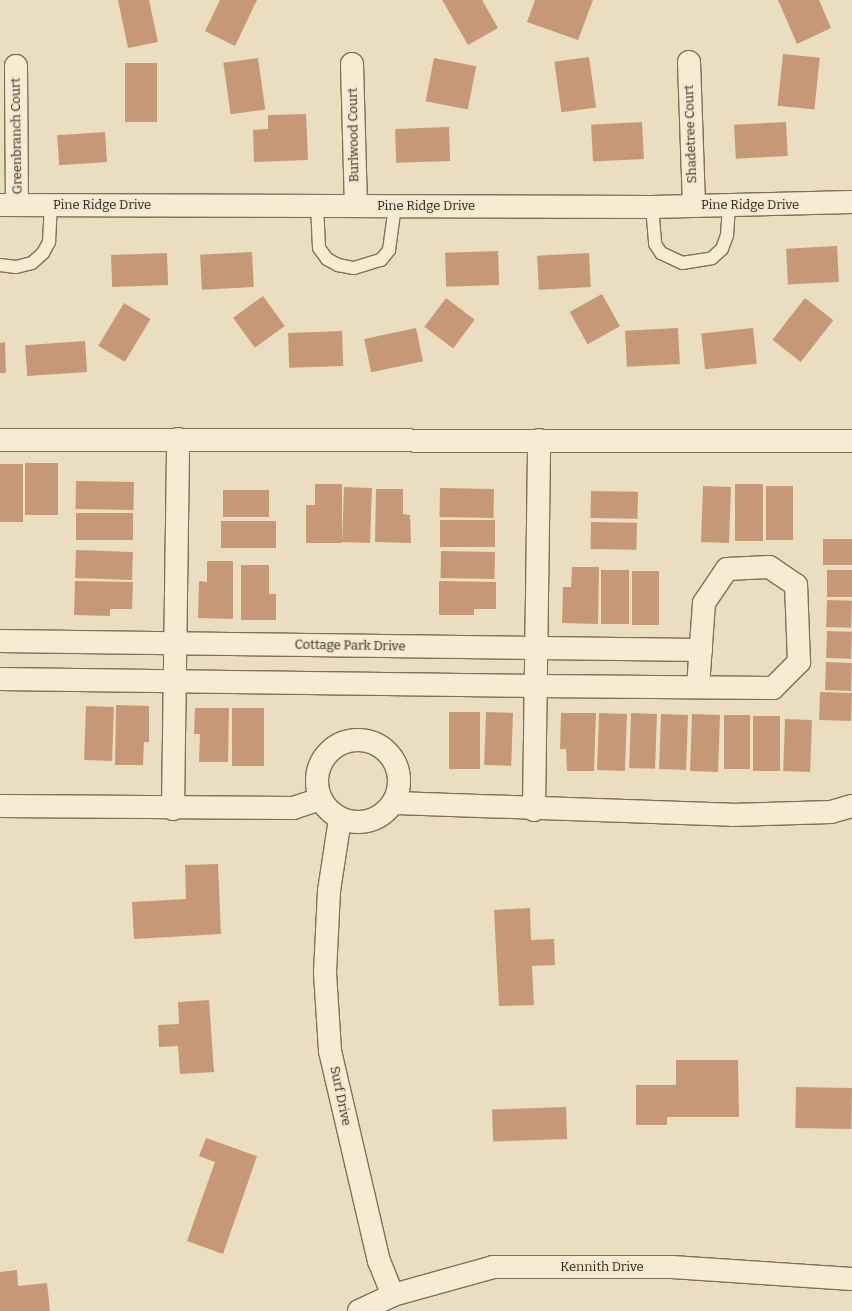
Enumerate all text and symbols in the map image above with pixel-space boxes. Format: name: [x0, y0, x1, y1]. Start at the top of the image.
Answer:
street label: Greenbranch Court: [8, 77, 26, 195]
street label: Shadetree Court: [681, 84, 701, 184]
street label: Burlwood Court: [345, 88, 363, 182]
street label: Pine Ridge Drive: [53, 197, 151, 213]
street label: Pine Ridge Drive: [701, 197, 799, 213]
street label: Pine Ridge Drive: [377, 198, 475, 214]
street label: Cottage Park Drive: [294, 637, 406, 655]
street label: Surf Drive: [326, 1065, 354, 1127]
street label: Kennith Drive: [560, 1259, 644, 1275]

